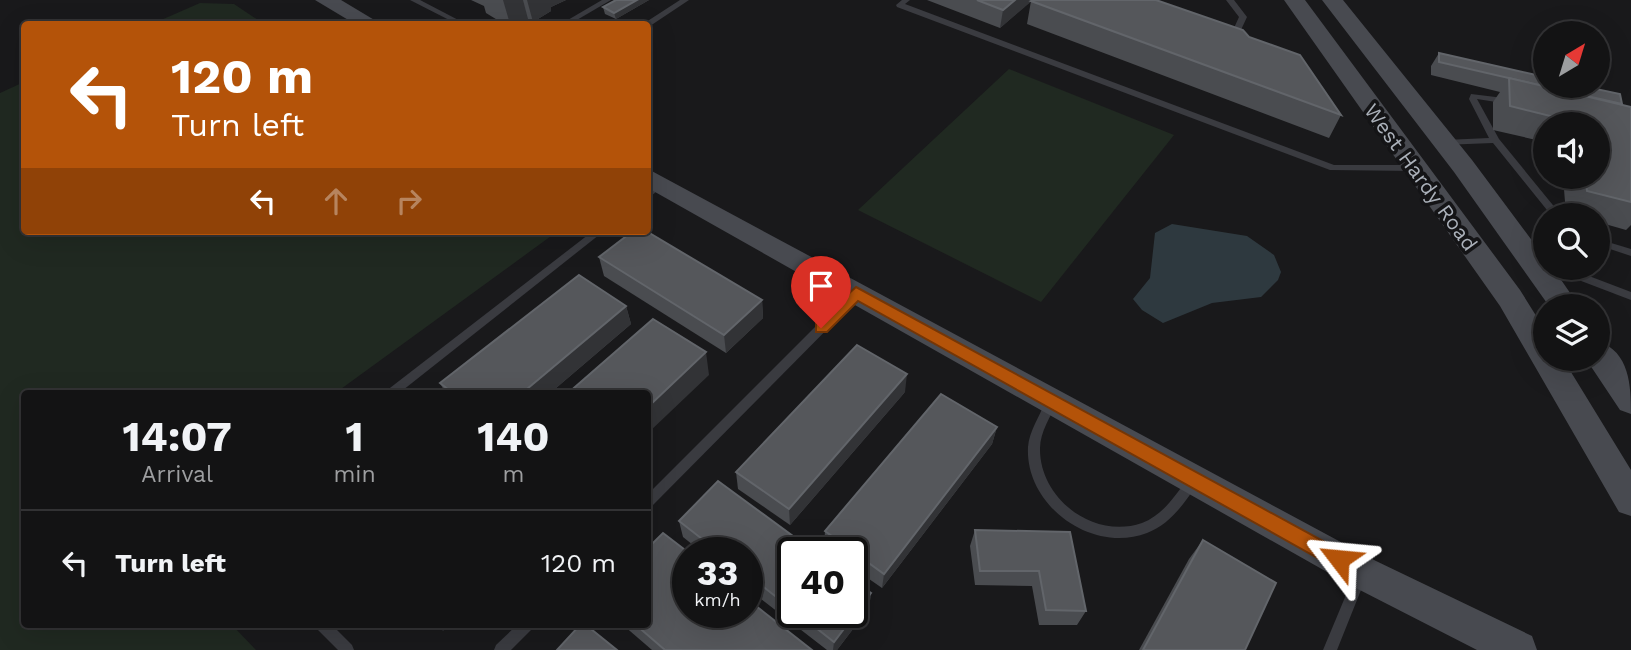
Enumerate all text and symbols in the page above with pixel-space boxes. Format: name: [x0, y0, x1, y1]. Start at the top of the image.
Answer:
north arrow: [1533, 21, 1610, 98]
map controls: [1533, 21, 1610, 371]
text: 120 m: [171, 47, 313, 105]
icon: left: [56, 49, 147, 140]
street label: West Hardy Road: [1359, 98, 1483, 256]
text: Turn left: [171, 106, 304, 144]
button: sound: [1533, 112, 1610, 189]
icon: left: [244, 182, 282, 220]
icon: ahead: [317, 182, 355, 220]
icon: right: [390, 182, 428, 220]
button: search: [1533, 203, 1610, 280]
pin: [791, 256, 851, 328]
icon: arrive: [802, 267, 840, 305]
button: layers: [1533, 294, 1610, 371]
text: 14:07: [123, 412, 232, 461]
text: 1: [346, 412, 364, 461]
text: 140: [477, 412, 550, 461]
text: Arrival: [141, 461, 213, 488]
text: min: [333, 461, 376, 488]
text: m: [502, 461, 524, 488]
position arrow: [1302, 522, 1376, 596]
speed limit sign: 40: [777, 537, 868, 628]
icon: left: [56, 544, 94, 582]
text: Turn left: [115, 548, 226, 578]
text: 120 m: [541, 548, 616, 578]
text: 33: [697, 552, 738, 594]
text: km/h: [694, 589, 741, 610]

